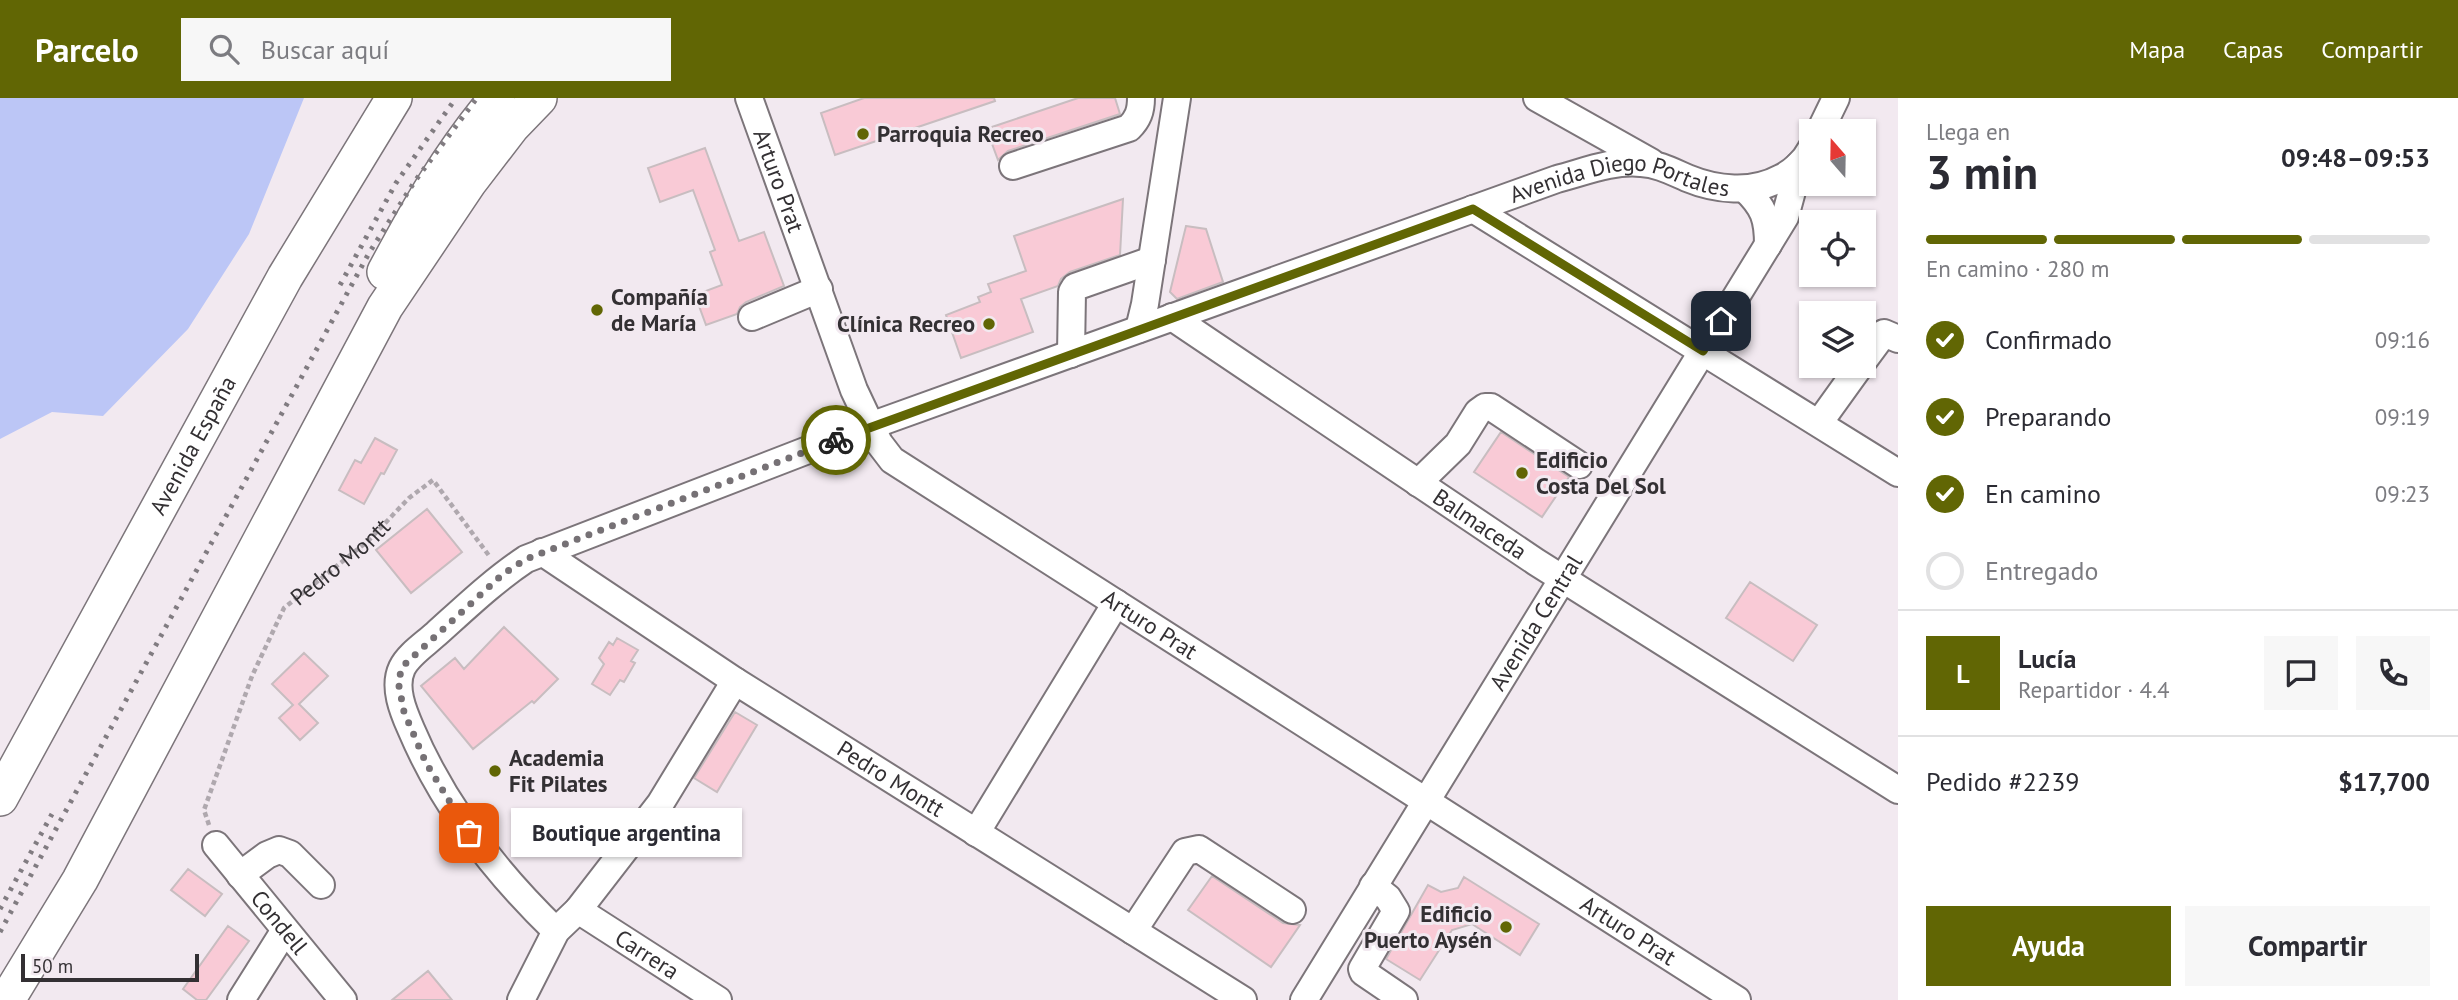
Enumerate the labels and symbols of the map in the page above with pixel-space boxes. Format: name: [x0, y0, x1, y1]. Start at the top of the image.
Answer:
place label: Parroquia Recreo: [877, 119, 1044, 148]
north arrow: [1799, 119, 1876, 196]
street label: Arturo Prat: [747, 125, 811, 236]
marker: Parroquia Recreo: [855, 126, 871, 142]
street label: Avenida Diego Portales: [1506, 147, 1731, 209]
place label: Compañía de María: [611, 282, 708, 337]
pin: [1691, 291, 1751, 351]
marker: Compañía de María: [589, 302, 605, 318]
place label: Clínica Recreo: [837, 309, 975, 338]
marker: Clínica Recreo: [981, 316, 997, 332]
street label: Avenida España: [143, 371, 242, 520]
courier: [801, 405, 871, 475]
place label: Edificio Costa Del Sol: [1536, 445, 1666, 500]
marker: Edificio Costa Del Sol: [1514, 465, 1530, 481]
street label: Balmaceda: [1428, 482, 1533, 566]
street label: Pedro Montt: [284, 512, 396, 611]
street label: Avenida Central: [1483, 549, 1588, 696]
street label: Arturo Prat: [1097, 583, 1203, 665]
street label: Pedro Montt: [832, 734, 950, 823]
place label: Academia Fit Pilates: [509, 743, 608, 798]
marker: Academia Fit Pilates: [487, 763, 503, 779]
pin: [439, 803, 499, 863]
callout: Boutique argentina: [511, 808, 742, 858]
street label: Condell: [245, 884, 315, 960]
street label: Arturo Prat: [1575, 889, 1682, 971]
place label: Edificio Puerto Aysén: [1364, 899, 1492, 954]
marker: Edificio Puerto Aysén: [1498, 919, 1514, 935]
street label: Carrera: [610, 923, 685, 985]
scale bar: [21, 951, 200, 983]

